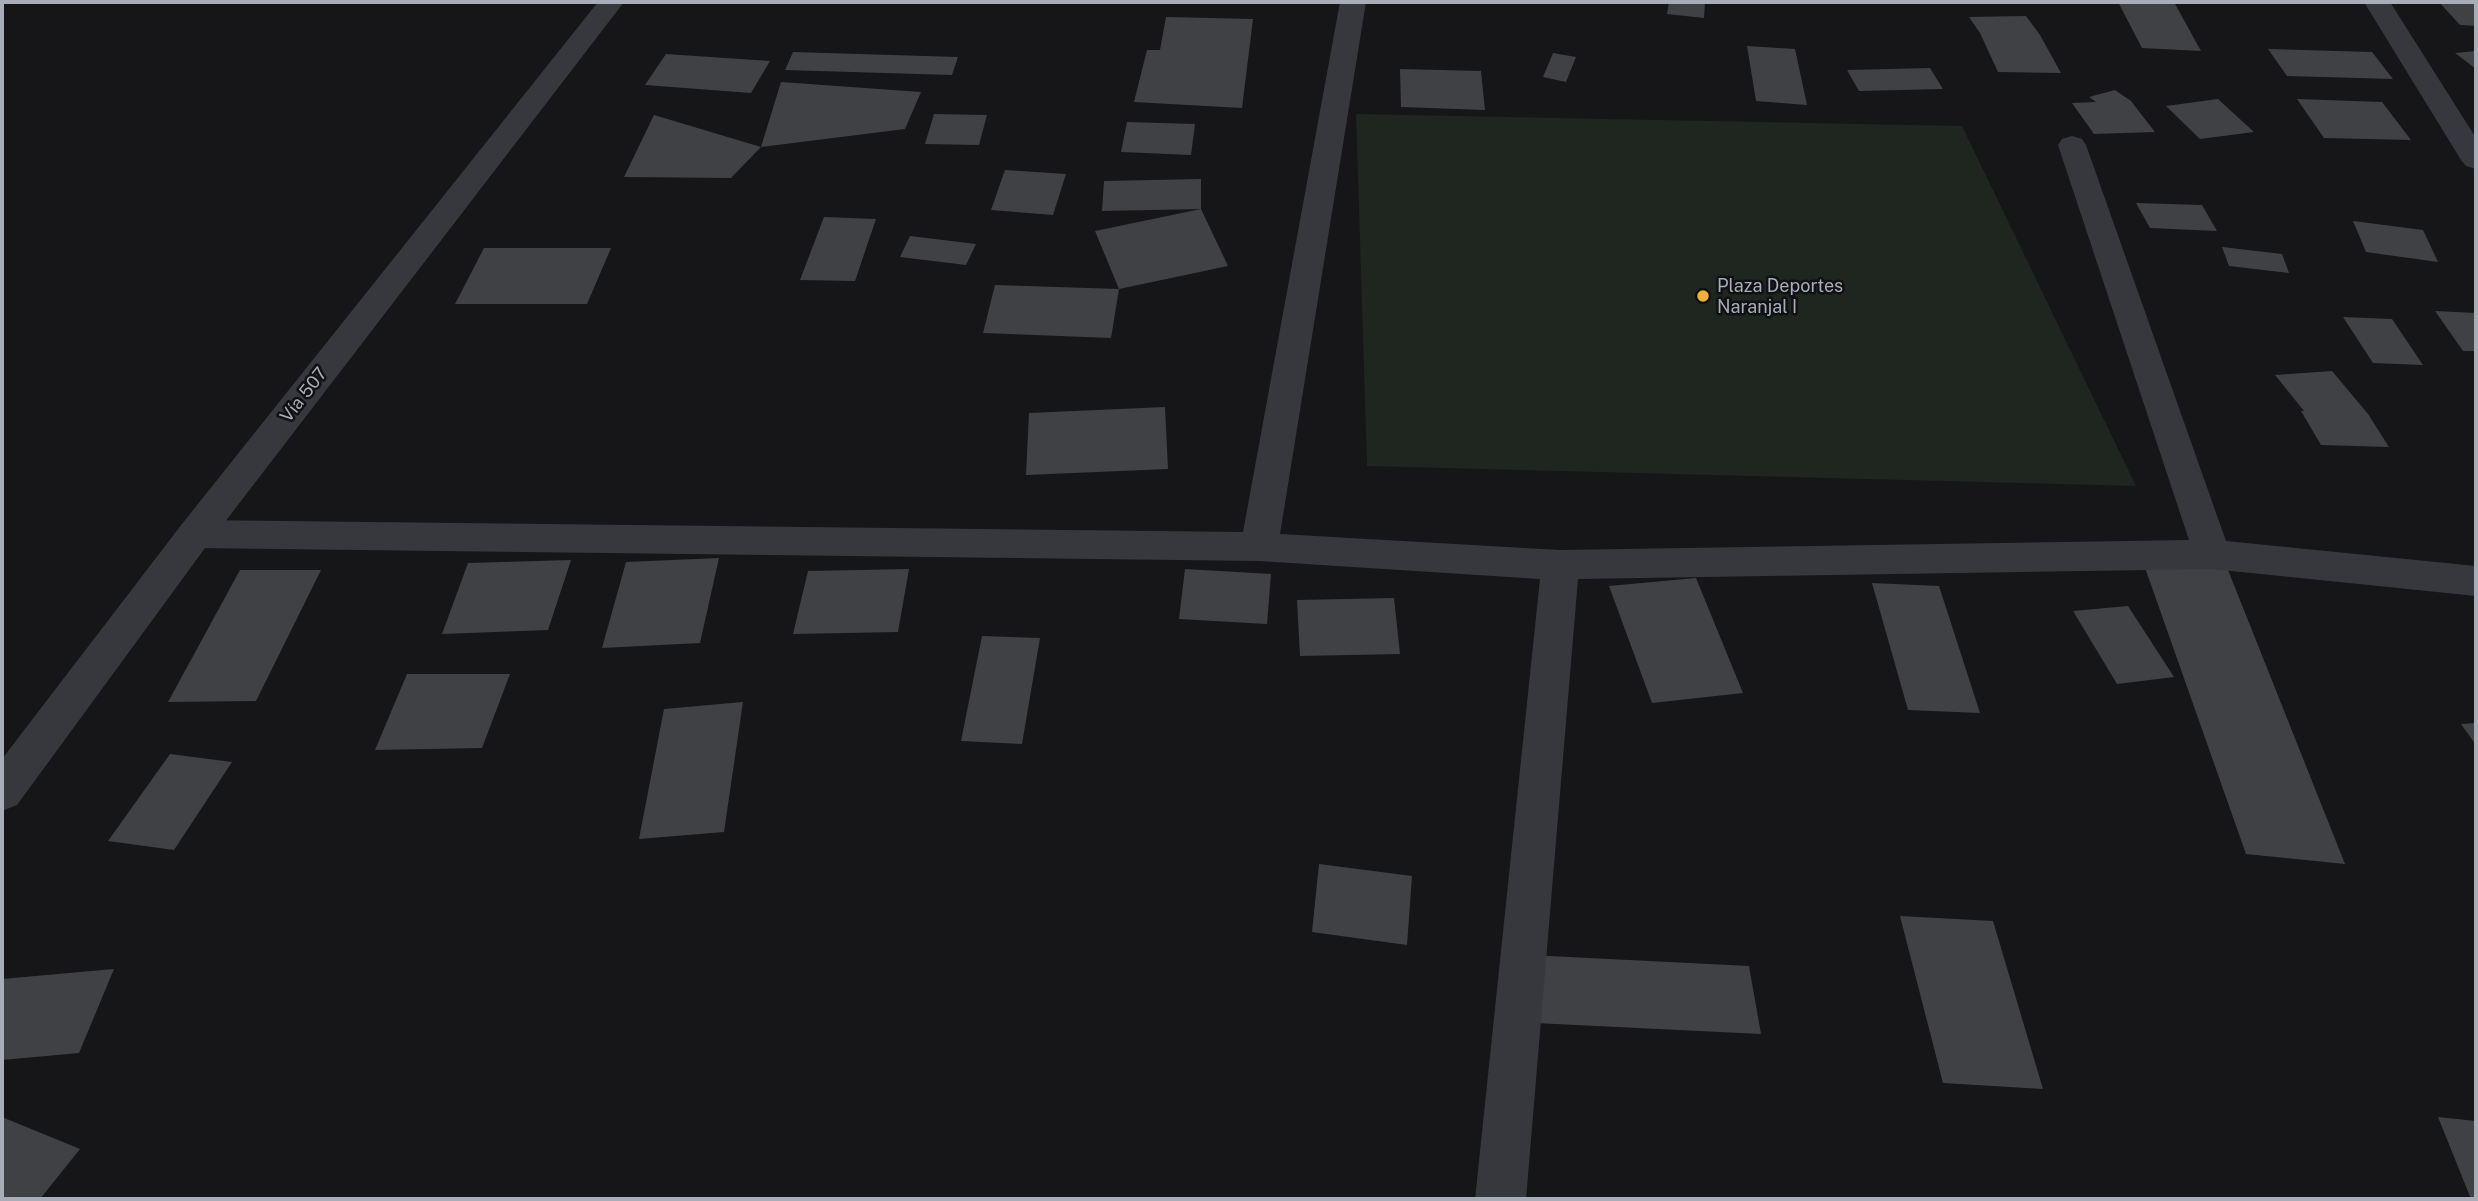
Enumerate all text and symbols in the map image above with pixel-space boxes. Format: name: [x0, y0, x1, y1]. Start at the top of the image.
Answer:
place label: Plaza Deportes Naranjal I: [1717, 275, 1843, 318]
marker: Plaza Deportes Naranjal I: [1695, 288, 1711, 304]
street label: Vía 507: [276, 363, 332, 427]

